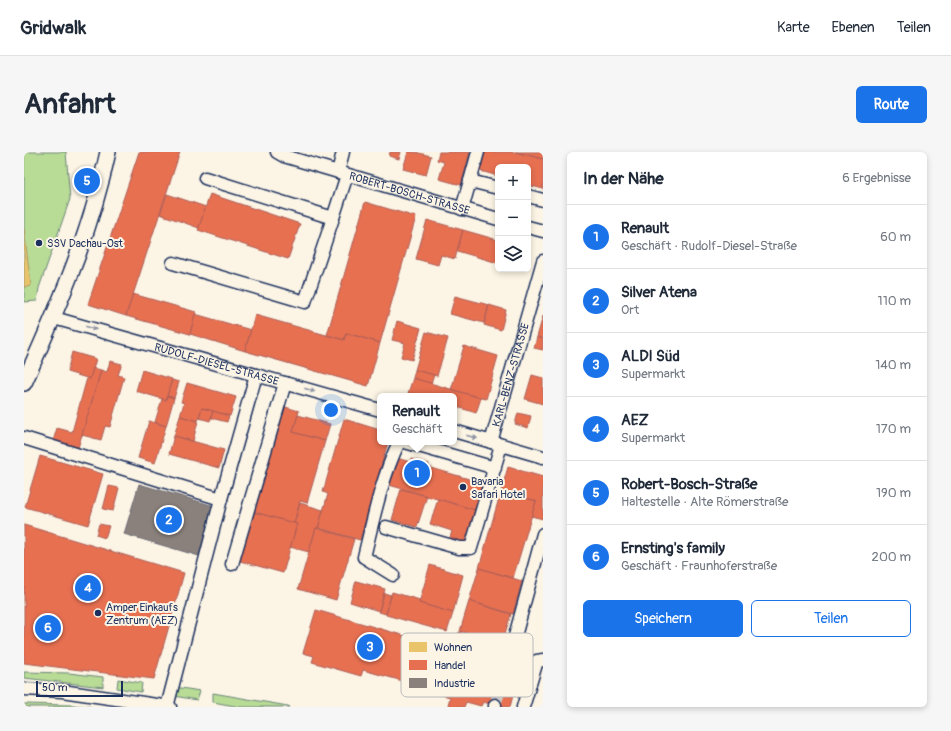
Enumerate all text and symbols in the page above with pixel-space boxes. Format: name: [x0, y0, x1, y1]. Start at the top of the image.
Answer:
text: Gridwalk: [20, 16, 86, 40]
text: Karte: [777, 19, 810, 36]
text: Ebenen: [832, 19, 875, 36]
text: Teilen: [897, 19, 931, 36]
button: Route: [856, 86, 927, 123]
text: Anfahrt: [24, 87, 116, 122]
map controls: [495, 164, 531, 272]
button: +: [495, 164, 531, 200]
pin: 5: [74, 166, 100, 196]
text: In der Nähe: [583, 168, 664, 189]
street label: ROBERT-BOSCH-STRASSE: [348, 170, 472, 217]
text: 6 Ergebnisse: [842, 170, 911, 186]
button: −: [495, 200, 531, 236]
text: Renault: [621, 219, 669, 238]
text: 1: [593, 229, 599, 245]
text: 60 m: [880, 229, 911, 245]
button: layers: [495, 236, 531, 272]
place label: SSV Dachau-Ost: [47, 237, 124, 250]
marker: SSV Dachau-Ost: [34, 238, 44, 248]
text: Geschäft · Rudolf-Diesel-Straße: [621, 238, 797, 254]
text: Silver Atena: [621, 283, 697, 302]
text: 2: [592, 293, 600, 309]
text: 110 m: [878, 293, 911, 309]
text: Ort: [621, 302, 639, 318]
street label: KARL-BENZ-STRASSE: [490, 321, 532, 428]
one-way arrow: [85, 325, 97, 331]
street label: RUDOLF-DIESEL-STRASSE: [153, 341, 280, 388]
text: ALDI Süd: [621, 347, 680, 366]
text: 3: [592, 357, 600, 373]
text: 140 m: [875, 357, 911, 373]
text: Supermarkt: [621, 366, 685, 382]
one-way arrow: [304, 388, 317, 394]
popup: [377, 393, 457, 445]
your location: [321, 400, 341, 420]
text: Renault: [392, 402, 440, 421]
text: AEZ: [621, 411, 649, 430]
text: Geschäft: [392, 421, 442, 437]
text: 4: [592, 421, 600, 437]
text: 170 m: [876, 421, 911, 437]
text: Supermarkt: [621, 430, 685, 446]
one-way arrow: [467, 434, 479, 440]
pin: 1: [404, 458, 430, 488]
place label: Bavaria Safari Hotel: [471, 475, 525, 501]
text: Robert-Bosch-Straße: [621, 475, 757, 494]
marker: Bavaria Safari Hotel: [458, 482, 468, 492]
text: 5: [592, 485, 600, 501]
text: 190 m: [876, 485, 911, 501]
text: Haltestelle · Alte Römerstraße: [621, 494, 788, 510]
pin: 2: [156, 505, 182, 535]
text: Ernsting's family: [621, 539, 725, 558]
text: 6: [592, 549, 600, 565]
text: 200 m: [872, 549, 911, 565]
text: Geschäft · Fraunhoferstraße: [621, 558, 777, 574]
pin: 4: [75, 573, 101, 603]
button: Speichern: [583, 600, 743, 637]
button: Teilen: [751, 600, 911, 637]
place label: Amper Einkaufs Zentrum (AEZ): [106, 601, 178, 627]
marker: Amper Einkaufs Zentrum (AEZ): [93, 608, 103, 618]
pin: 6: [35, 613, 61, 643]
pin: 3: [357, 632, 383, 662]
legend: [401, 633, 533, 697]
text: Wohnen: [434, 641, 472, 654]
text: Handel: [434, 659, 466, 672]
text: Industrie: [434, 677, 475, 690]
scale bar: [36, 679, 123, 698]
text: 50 m: [42, 681, 68, 694]

